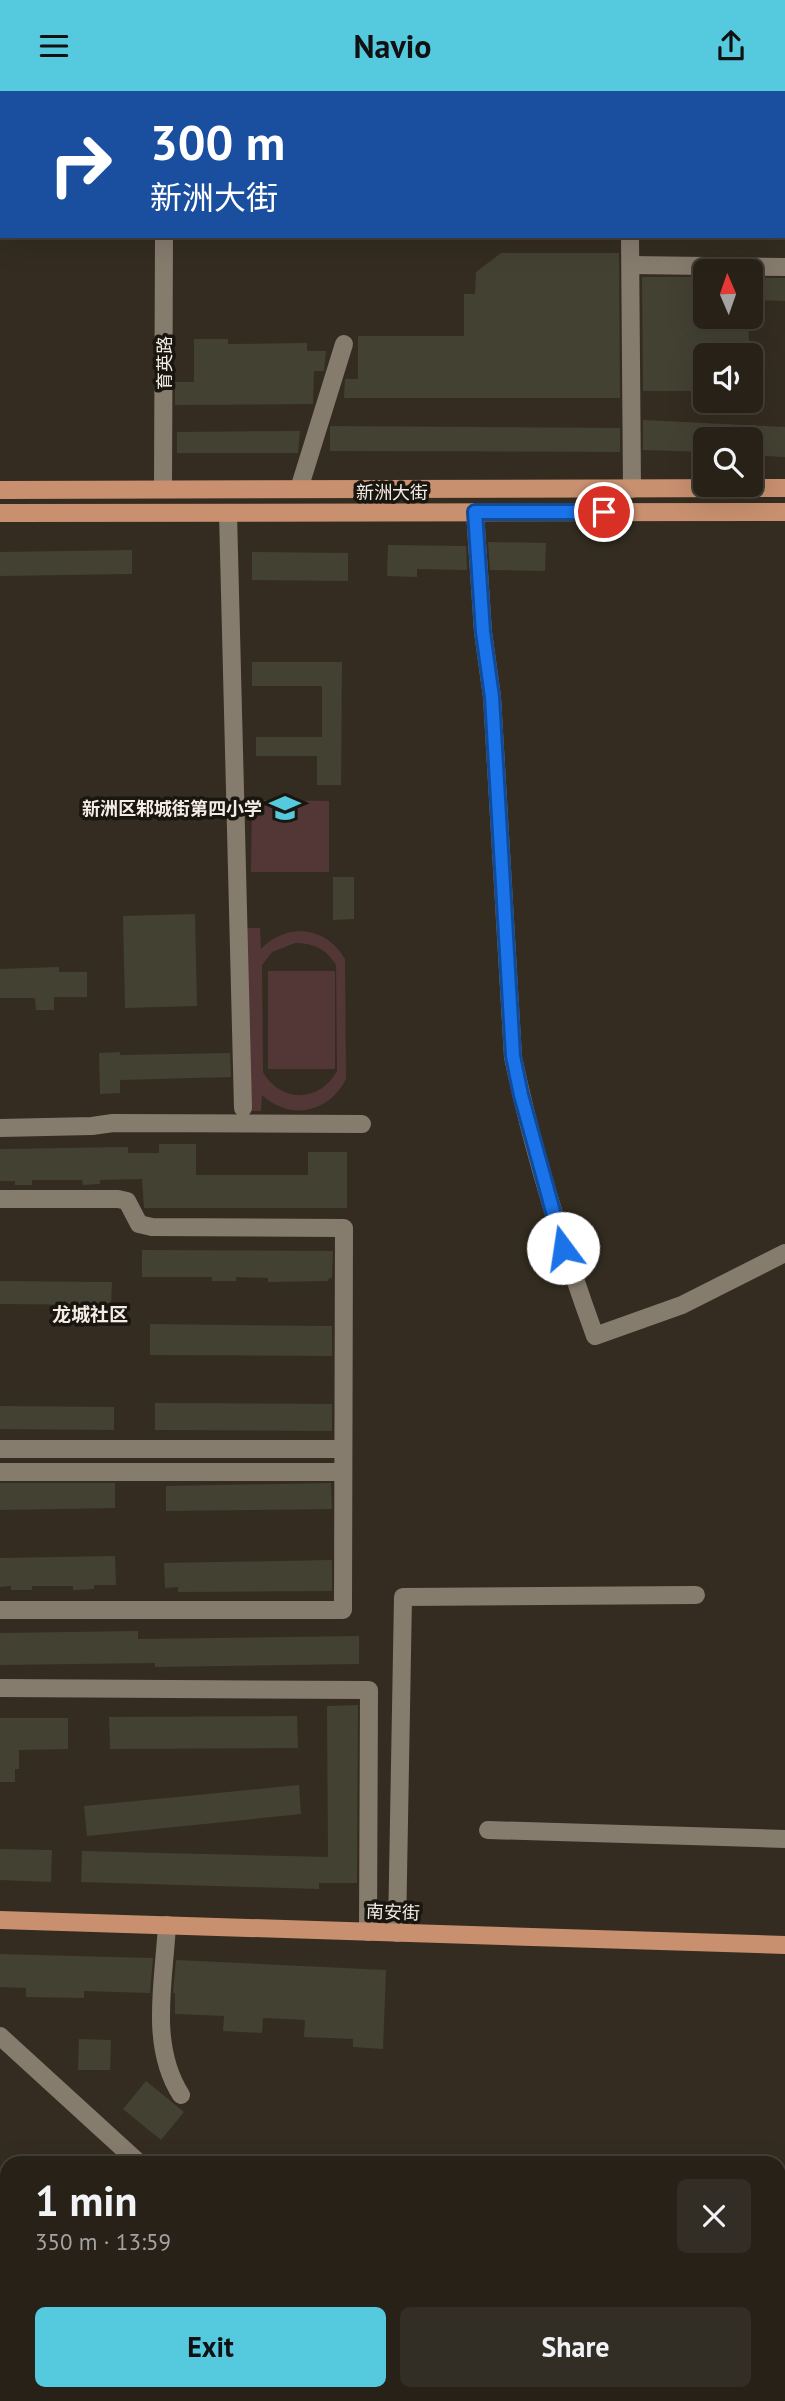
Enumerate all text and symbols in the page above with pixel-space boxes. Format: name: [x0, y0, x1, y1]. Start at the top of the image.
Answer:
text: Navio: [354, 25, 431, 67]
icon: menu: [35, 27, 73, 65]
icon: share: [712, 27, 750, 65]
text: 300 m: [150, 110, 285, 174]
icon: right: [35, 119, 126, 210]
text: 新洲大街: [150, 176, 278, 218]
north arrow: [693, 259, 763, 329]
map controls: [693, 259, 763, 497]
street label: 育英路: [153, 336, 176, 390]
button: sound: [693, 343, 763, 413]
button: search: [693, 427, 763, 497]
street label: 新洲大街: [356, 481, 428, 504]
pin: [574, 482, 634, 542]
icon: arrive: [585, 493, 623, 531]
school or university icon: 新洲区邾城街第四小学: [268, 791, 302, 825]
place label: 新洲区邾城街第四小学: [82, 797, 262, 820]
position arrow: [526, 1211, 600, 1285]
district label: 龙城社区: [52, 1302, 128, 1326]
street label: 南安街: [366, 1900, 420, 1924]
text: 1 min: [35, 2173, 137, 2228]
button: close: [677, 2179, 751, 2253]
text: 350 m · 13:59: [35, 2227, 171, 2256]
button: Exit: [35, 2307, 386, 2387]
button: Share: [400, 2307, 751, 2387]

